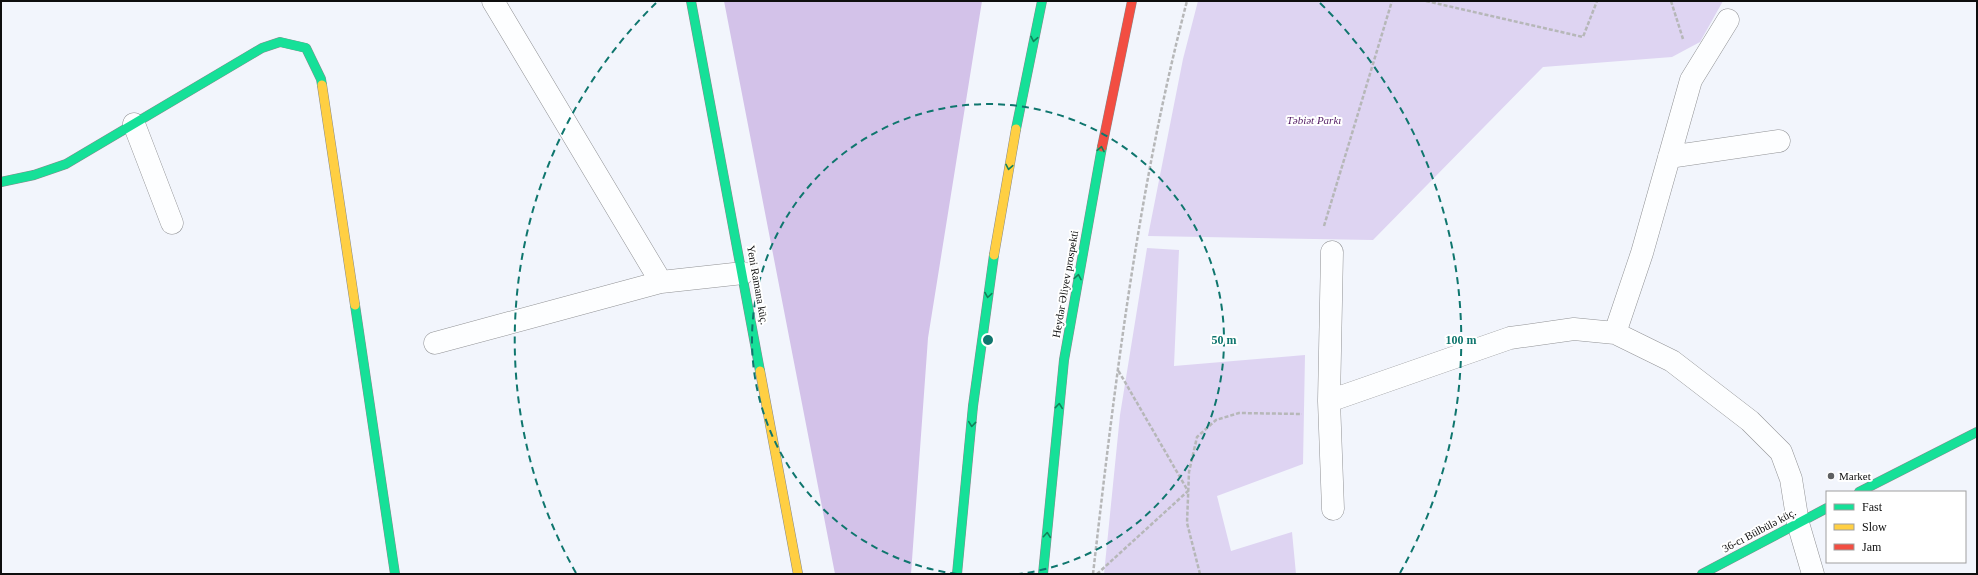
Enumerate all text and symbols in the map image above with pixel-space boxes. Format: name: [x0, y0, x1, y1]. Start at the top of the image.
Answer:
one-way arrow: [1030, 36, 1038, 42]
park label: Təbiət Parkı: [1287, 114, 1341, 126]
one-way arrow: [1097, 146, 1105, 152]
one-way arrow: [1005, 164, 1014, 170]
street label: Heydər Əliyev prospekti: [1050, 229, 1080, 339]
street label: Yeni Ramana küç.: [745, 244, 771, 326]
one-way arrow: [1073, 274, 1082, 280]
one-way arrow: [984, 292, 993, 298]
centre of rings: [981, 333, 995, 347]
text: 50 m: [1212, 333, 1237, 347]
text: 100 m: [1446, 333, 1477, 347]
one-way arrow: [1055, 403, 1064, 409]
one-way arrow: [968, 421, 977, 427]
place label: Market: [1839, 470, 1871, 482]
marker: Market: [1826, 471, 1836, 481]
legend: [1826, 491, 1966, 563]
text: Fast: [1862, 500, 1883, 514]
street label: 36-cı Bülbülə küç.: [1720, 505, 1798, 554]
text: Slow: [1862, 520, 1887, 534]
one-way arrow: [1042, 532, 1051, 538]
text: Jam: [1862, 540, 1882, 554]

